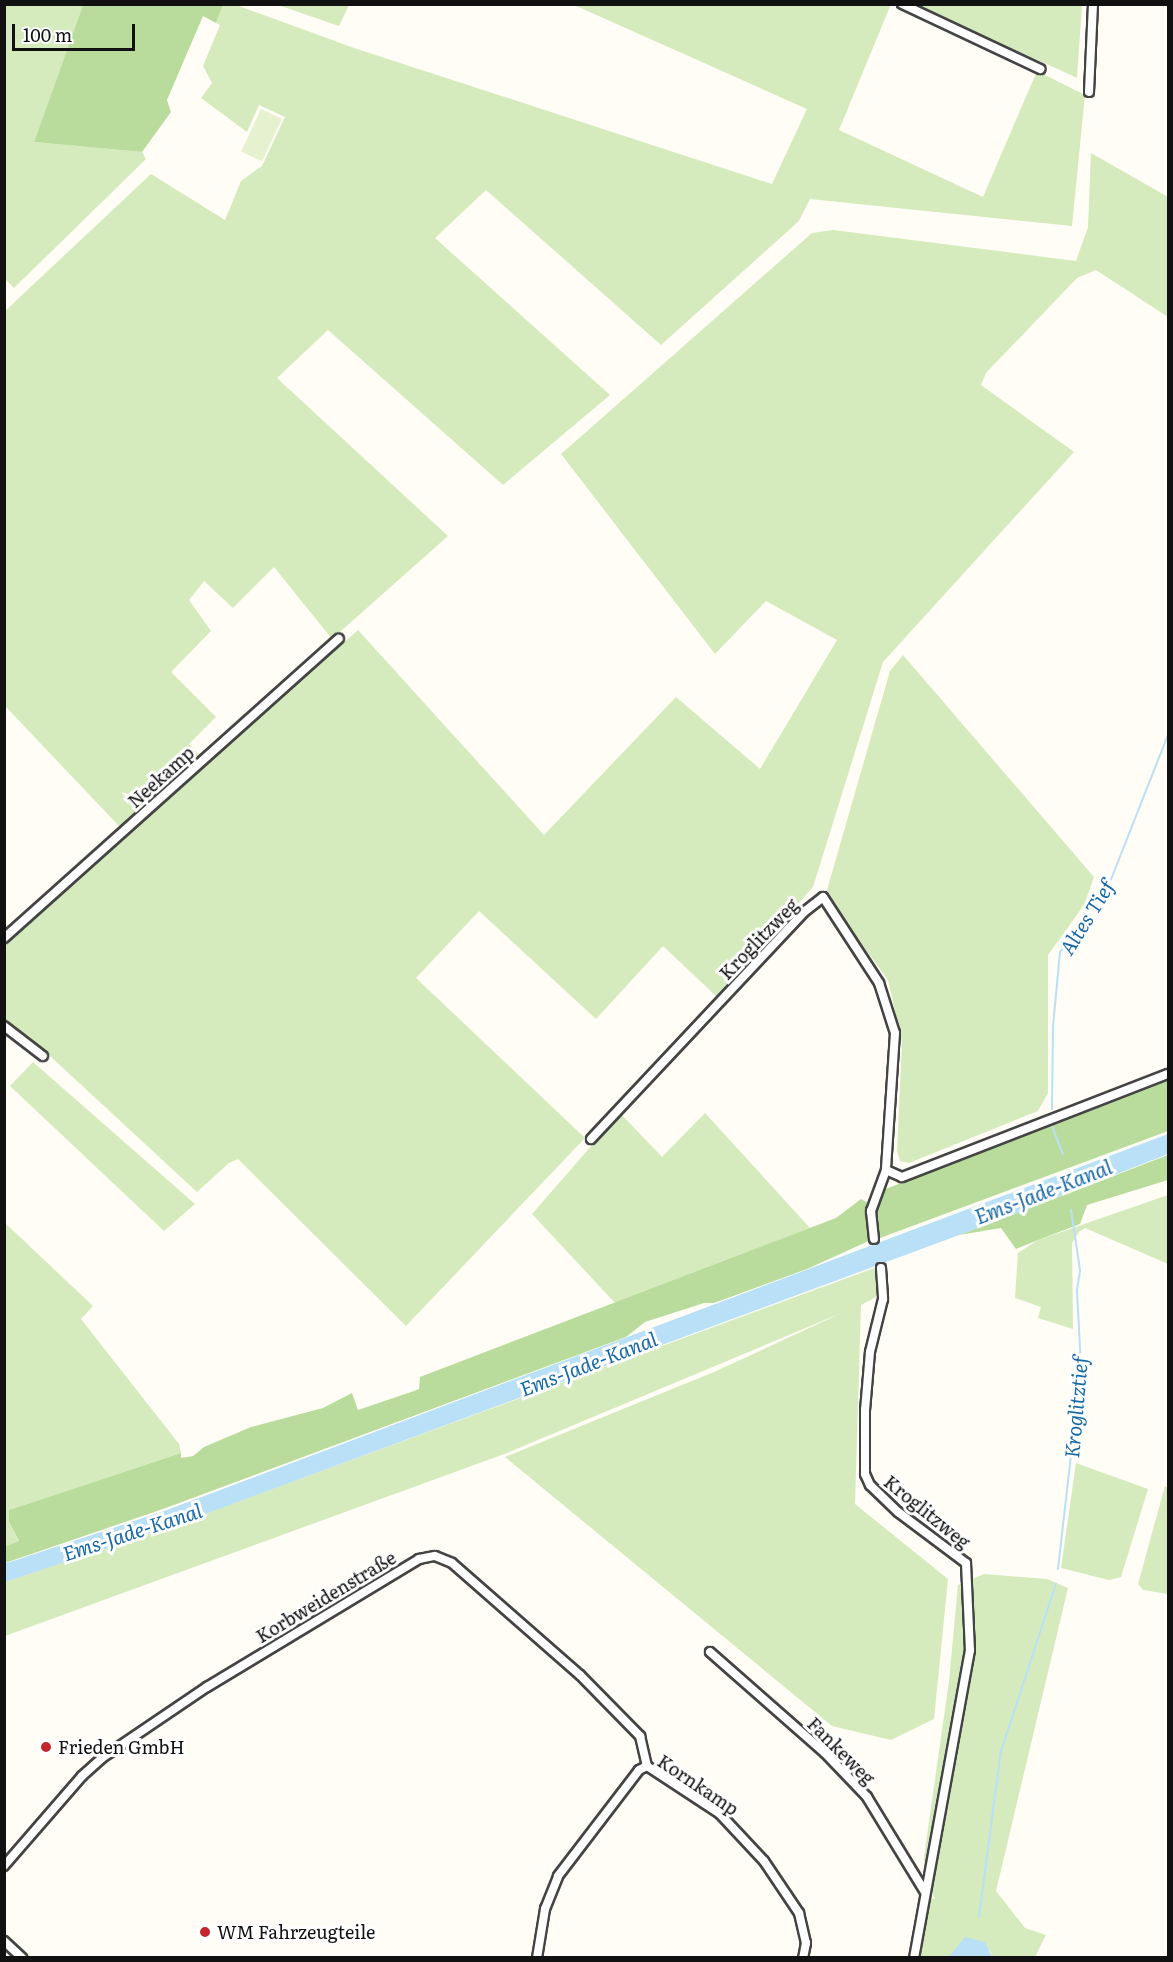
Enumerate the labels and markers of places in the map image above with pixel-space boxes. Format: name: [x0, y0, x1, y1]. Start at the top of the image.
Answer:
place label: Frieden GmbH: [58, 1736, 185, 1758]
marker: Frieden GmbH: [39, 1740, 53, 1754]
place label: WM Fahrzeugteile: [217, 1921, 375, 1943]
marker: WM Fahrzeugteile: [198, 1925, 212, 1939]

